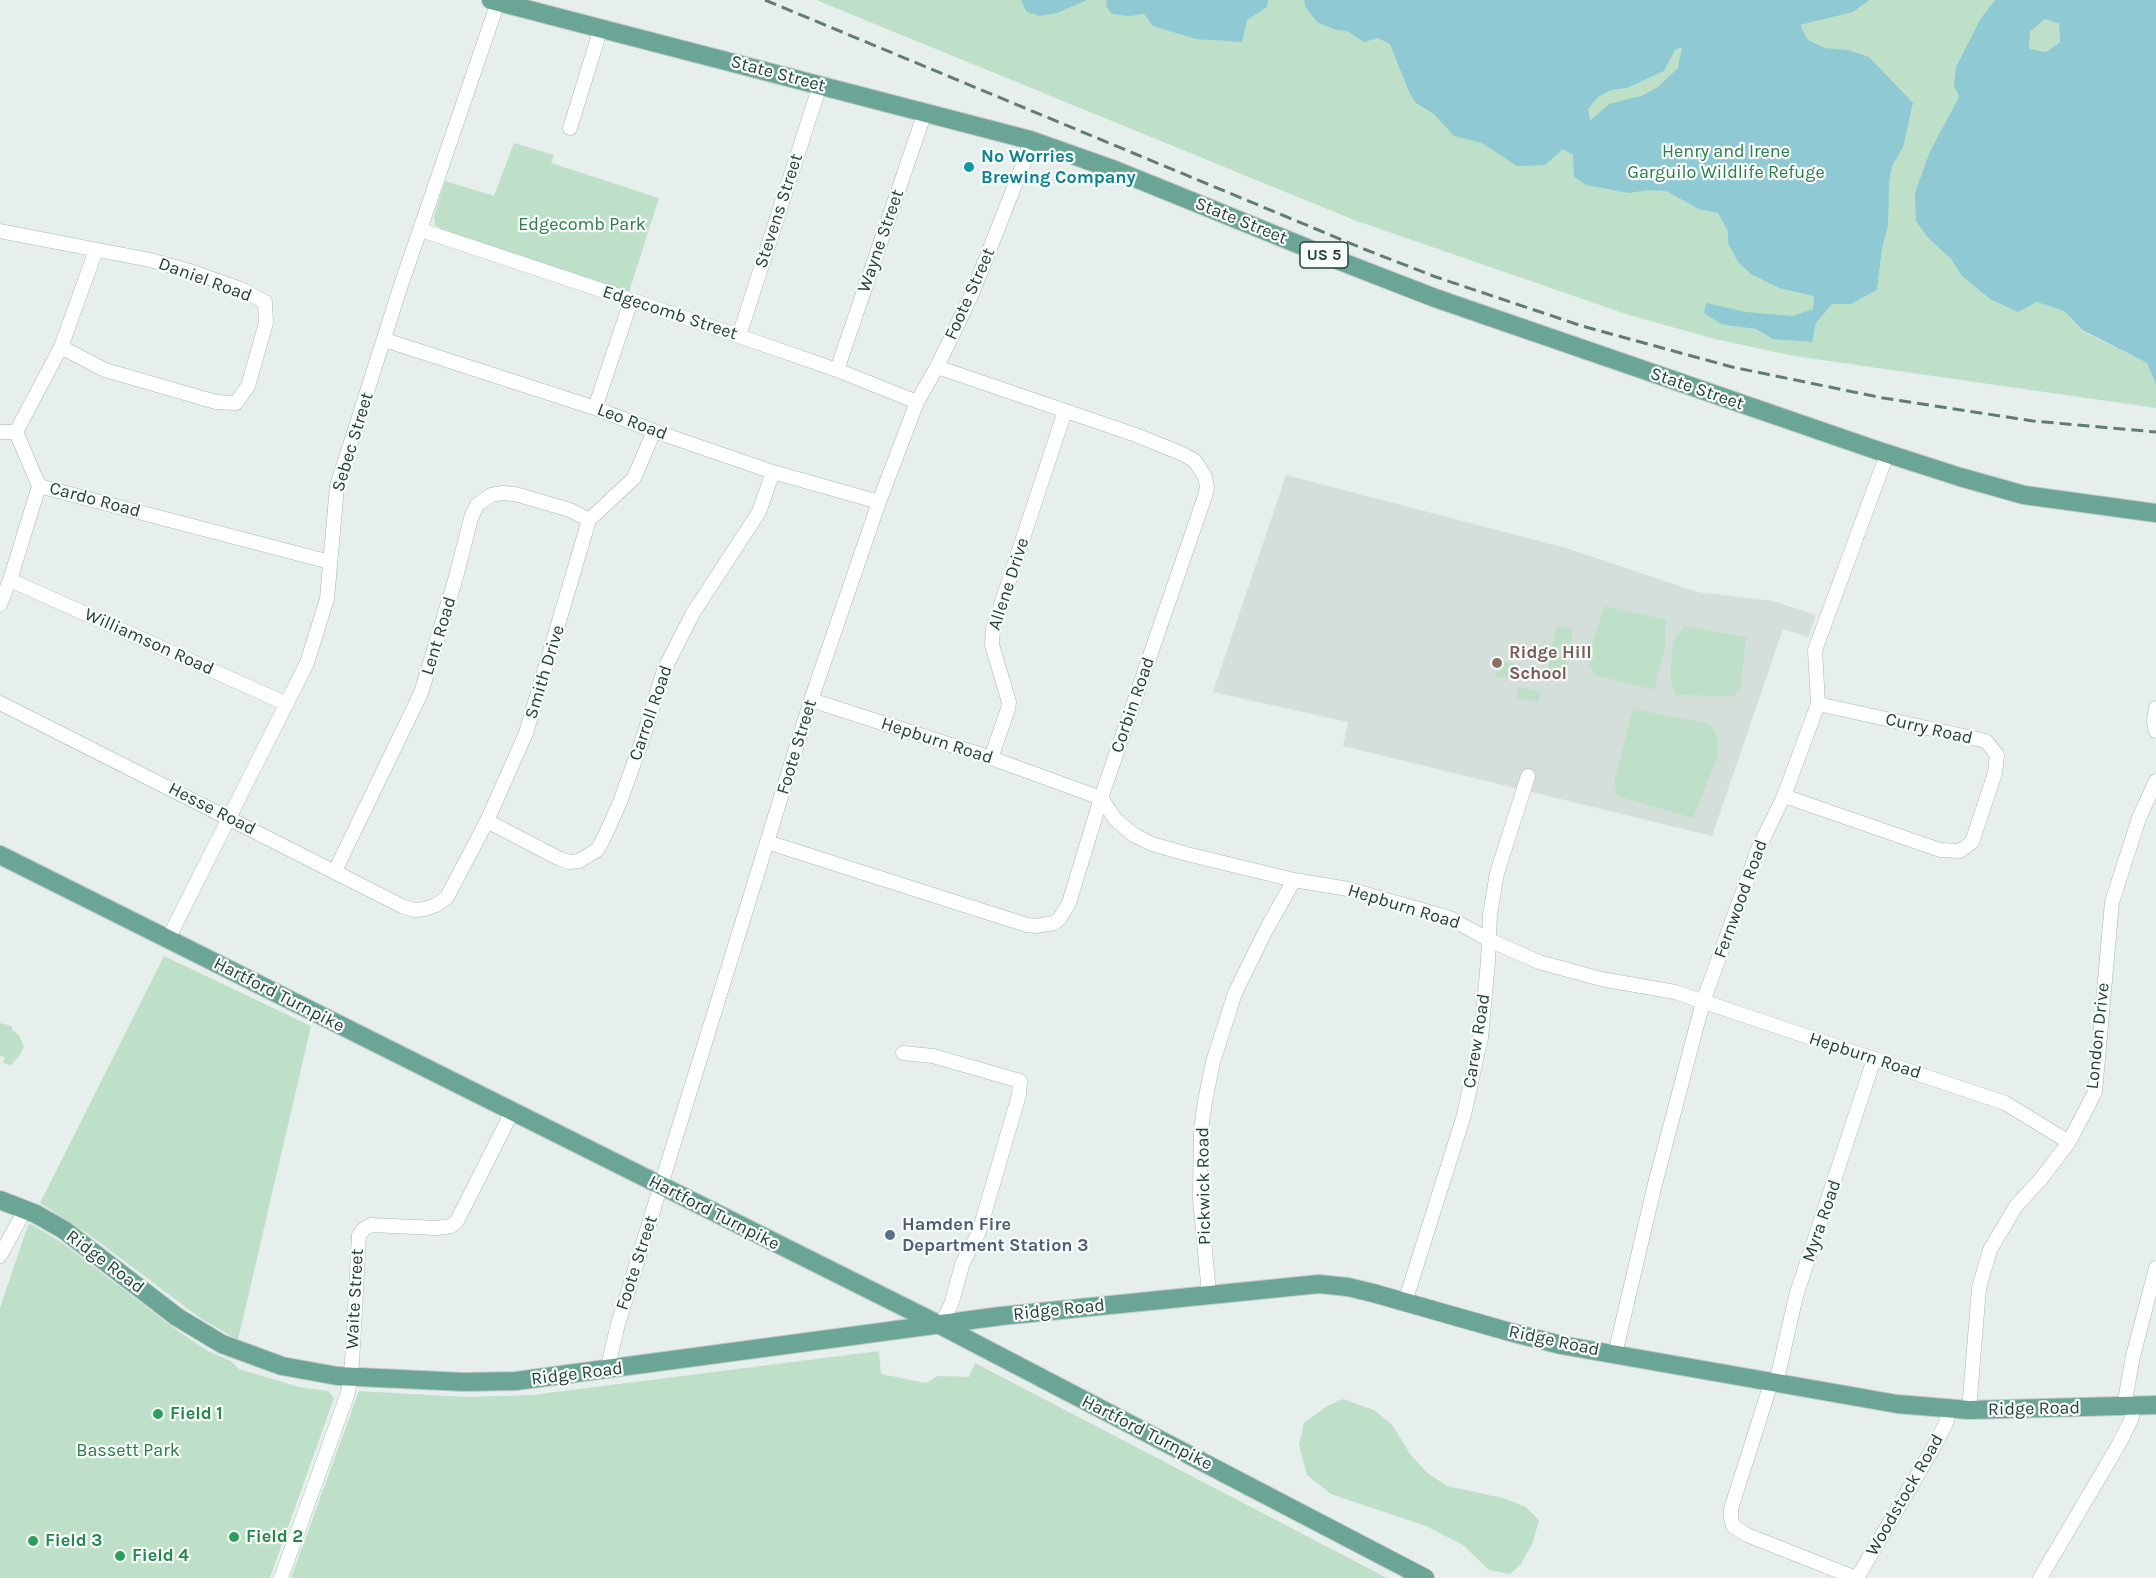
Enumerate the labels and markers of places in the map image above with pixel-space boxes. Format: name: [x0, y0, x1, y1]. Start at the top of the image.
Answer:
place label: No Worries Brewing Company: [981, 146, 1136, 188]
marker: No Worries Brewing Company: [962, 160, 976, 174]
place label: Ridge Hill School: [1509, 642, 1592, 684]
marker: Ridge Hill School: [1490, 656, 1504, 670]
place label: Hamden Fire Department Station 3: [902, 1214, 1088, 1256]
marker: Hamden Fire Department Station 3: [883, 1228, 897, 1242]
place label: Field 1: [170, 1403, 223, 1425]
marker: Field 1: [151, 1407, 165, 1421]
place label: Field 2: [246, 1526, 303, 1548]
place label: Field 3: [45, 1530, 103, 1552]
marker: Field 2: [227, 1530, 241, 1544]
marker: Field 3: [26, 1534, 40, 1548]
place label: Field 4: [132, 1545, 189, 1567]
marker: Field 4: [113, 1549, 127, 1563]

